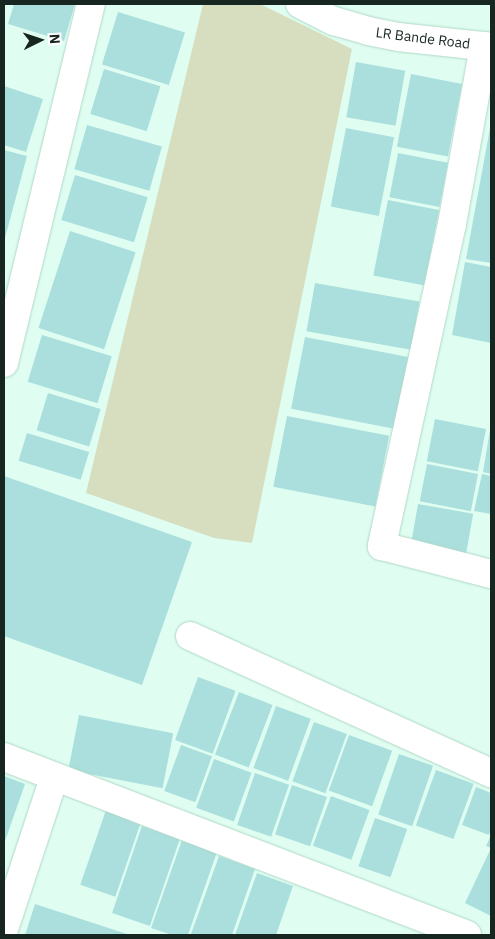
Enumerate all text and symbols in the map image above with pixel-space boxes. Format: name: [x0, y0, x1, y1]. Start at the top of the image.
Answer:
north arrow: [15, 15, 65, 65]
street label: LR Bande Road: [375, 24, 471, 52]
text: N: [46, 33, 64, 45]

